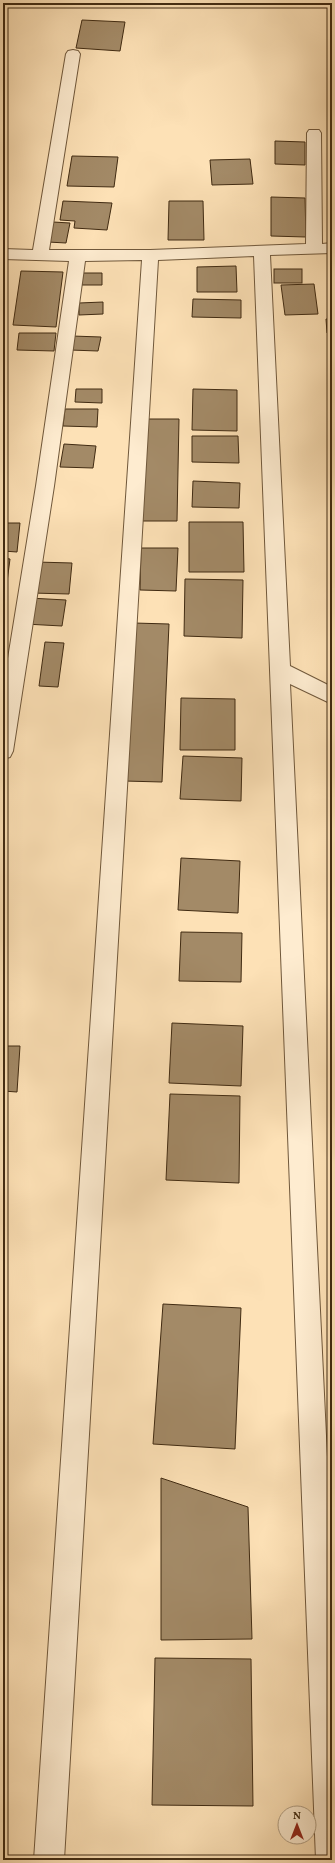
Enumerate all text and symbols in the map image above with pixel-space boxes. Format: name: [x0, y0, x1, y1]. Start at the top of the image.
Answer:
north arrow: [277, 1805, 317, 1845]
text: N: [293, 1809, 301, 1824]

